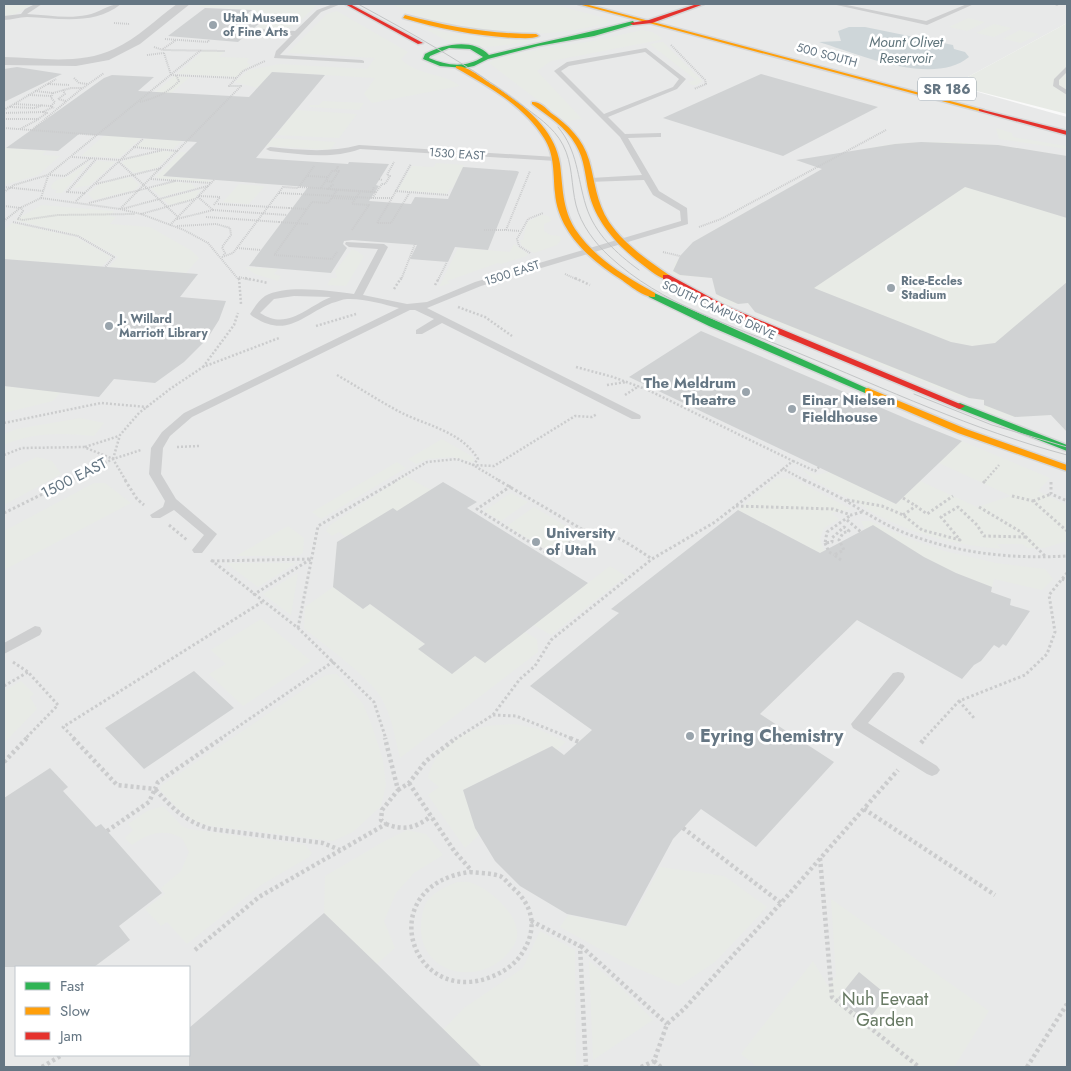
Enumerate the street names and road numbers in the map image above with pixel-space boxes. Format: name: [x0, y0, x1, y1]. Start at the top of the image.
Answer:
street label: 500 SOUTH: [794, 38, 860, 72]
road number: SR 186: [918, 78, 976, 100]
street label: 1530 EAST: [428, 143, 486, 165]
street label: 1500 EAST: [482, 256, 542, 290]
street label: SOUTH CAMPUS DRIVE: [659, 276, 779, 344]
street label: 1500 EAST: [37, 452, 111, 504]

